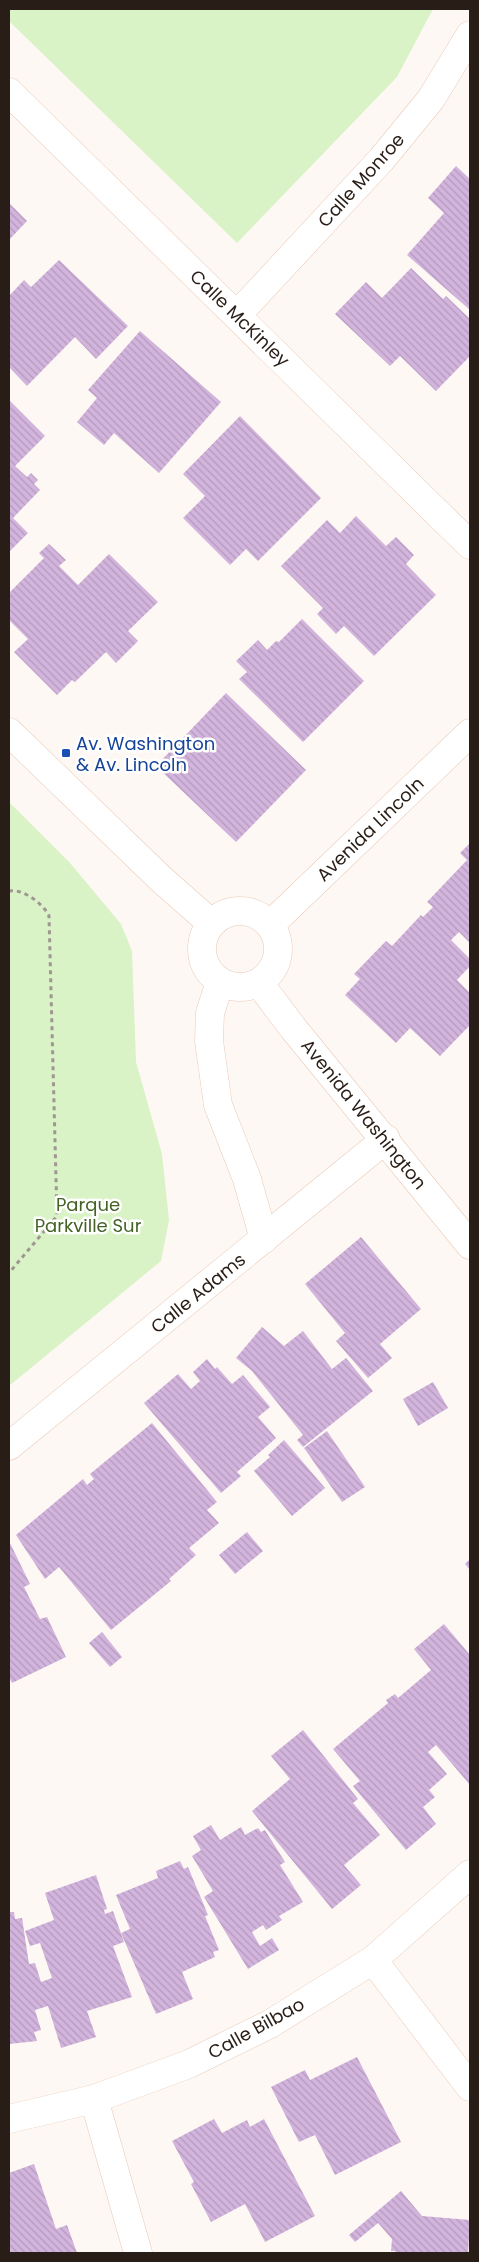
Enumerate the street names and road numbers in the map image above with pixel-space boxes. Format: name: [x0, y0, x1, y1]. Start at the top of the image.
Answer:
street label: Calle Monroe: [312, 127, 410, 233]
street label: Calle McKinley: [185, 264, 295, 372]
street label: Avenida Lincoln: [311, 771, 429, 887]
street label: Avenida Washington: [295, 1034, 433, 1194]
street label: Calle Adams: [145, 1247, 251, 1339]
street label: Calle Bilbao: [203, 1991, 309, 2065]

